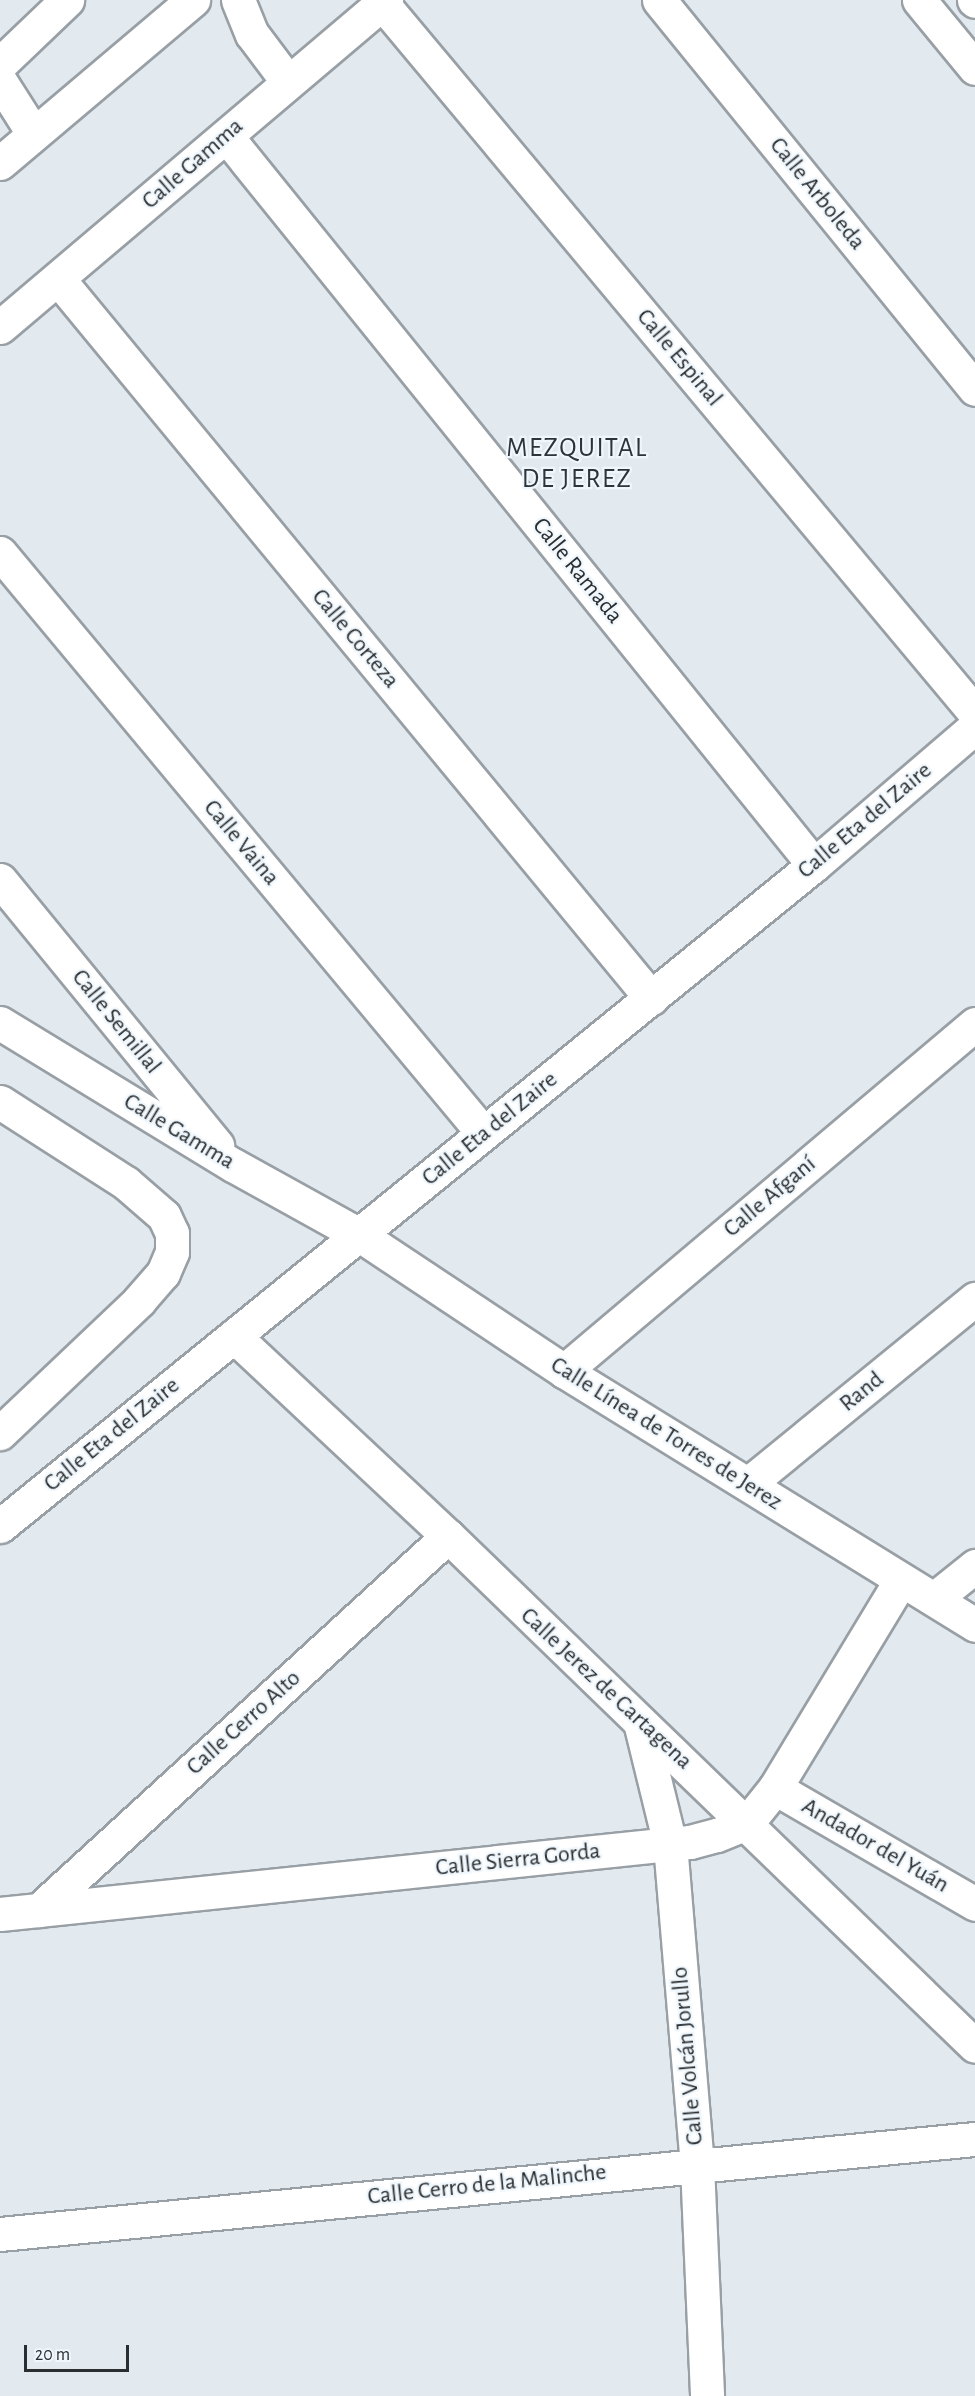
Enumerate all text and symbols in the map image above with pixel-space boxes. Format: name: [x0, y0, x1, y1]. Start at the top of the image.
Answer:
street label: Calle Gamma: [136, 112, 250, 216]
street label: Calle Arboleda: [763, 132, 871, 256]
street label: Calle Espinal: [630, 303, 728, 413]
district label: MEZQUITAL DE JEREZ: [506, 431, 648, 494]
street label: Calle Ramada: [526, 512, 628, 630]
street label: Calle Corteza: [305, 583, 405, 695]
street label: Calle Eta del Zaire: [792, 757, 938, 885]
street label: Calle Vaina: [197, 794, 285, 892]
street label: Calle Semillal: [65, 964, 167, 1080]
street label: Calle Eta del Zaire: [416, 1066, 564, 1192]
street label: Calle Gamma: [118, 1088, 240, 1176]
street label: Calle Afganí: [718, 1150, 822, 1244]
street label: Calle Línea de Torres de Jerez: [545, 1351, 787, 1517]
street label: Rand: [834, 1366, 890, 1418]
street label: Calle Eta del Zaire: [38, 1372, 186, 1498]
street label: Calle Jerez de Cartagena: [514, 1602, 698, 1776]
street label: Calle Cerro Alto: [181, 1664, 307, 1782]
street label: Andador del Yuán: [796, 1792, 954, 1900]
street label: Calle Sierra Gorda: [434, 1837, 602, 1883]
street label: Calle Volcán Jorullo: [666, 1966, 710, 2146]
street label: Calle Cerro de la Malinche: [366, 2158, 608, 2212]
scale bar: [27, 2333, 132, 2371]
text: 20 m: [35, 2346, 70, 2364]

